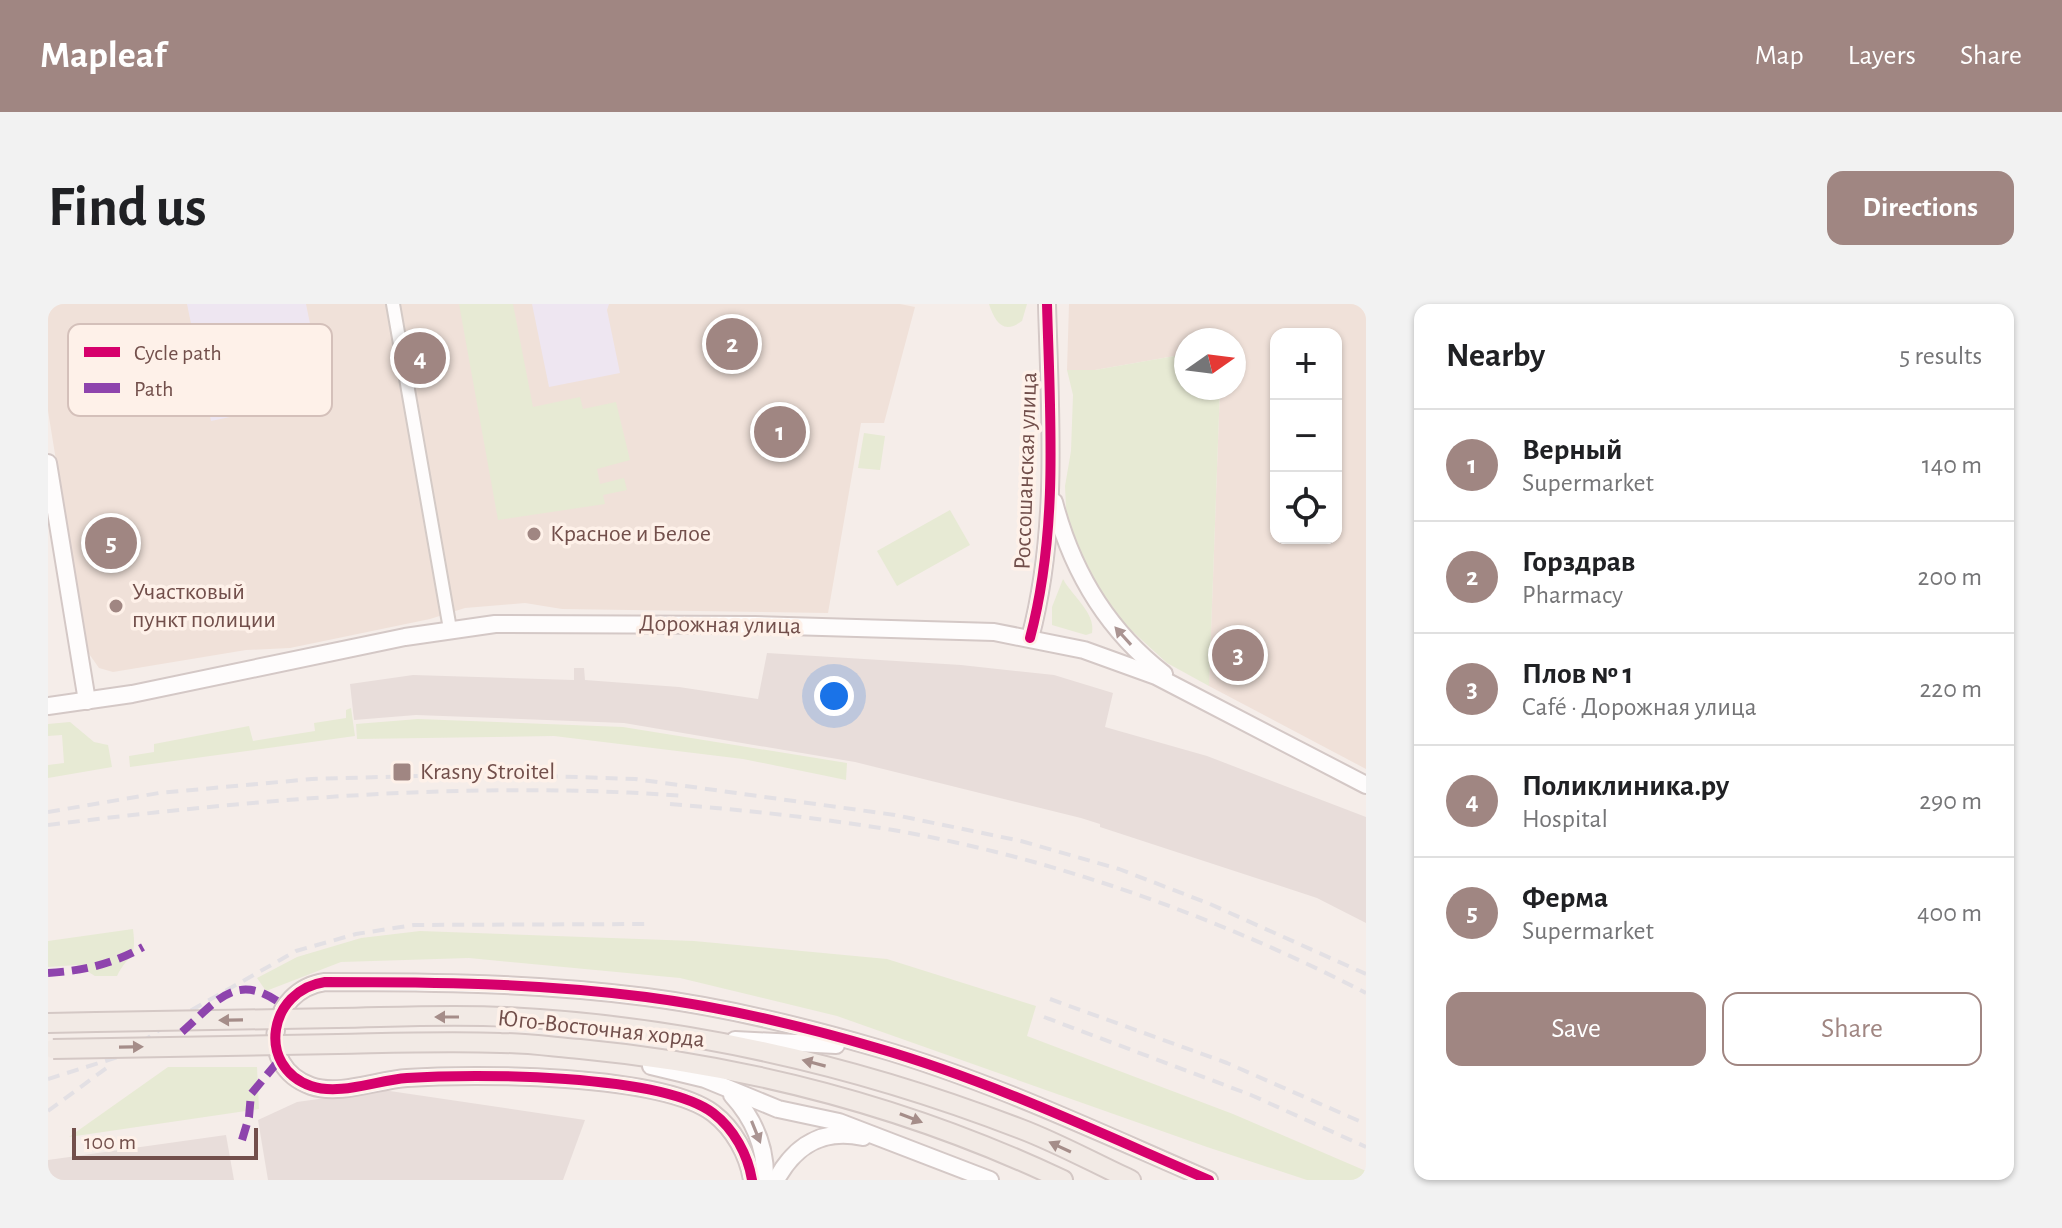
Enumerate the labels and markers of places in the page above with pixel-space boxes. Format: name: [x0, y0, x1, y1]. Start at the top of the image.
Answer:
pin: 2: [706, 314, 758, 374]
pin: 4: [394, 328, 446, 388]
pin: 1: [754, 402, 806, 462]
pin: 5: [85, 513, 137, 573]
place label: Красное и Белое: [550, 522, 711, 546]
marker: Красное и Белое: [525, 525, 543, 543]
place label: Участковый пункт полиции: [132, 580, 276, 632]
marker: Участковый пункт полиции: [107, 597, 125, 615]
pin: 3: [1212, 625, 1264, 685]
place label: Krasny Stroitel: [420, 760, 555, 784]
marker: Krasny Stroitel: [391, 761, 413, 783]

